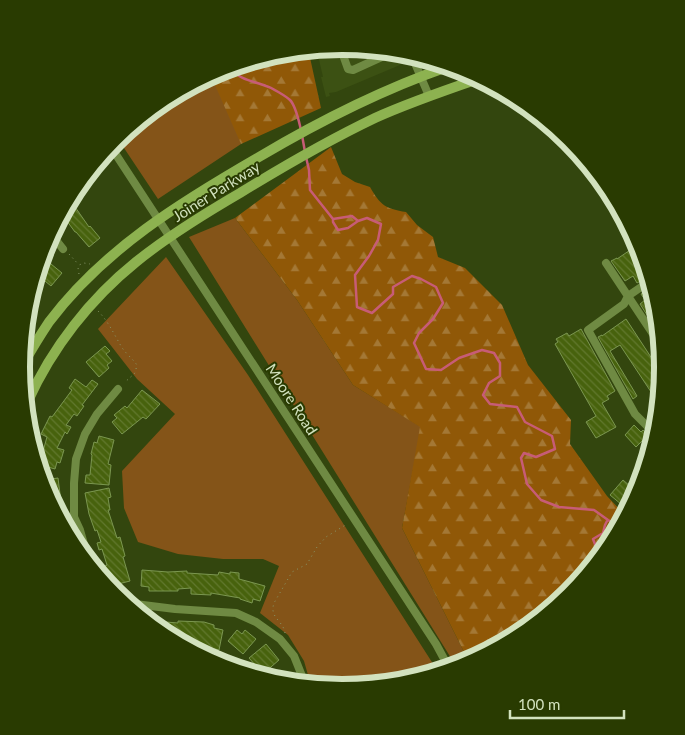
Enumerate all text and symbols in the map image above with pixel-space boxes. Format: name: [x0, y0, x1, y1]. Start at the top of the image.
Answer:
street label: Joiner Parkway: [169, 157, 263, 225]
street label: Moore Road: [262, 360, 322, 438]
scale bar: [510, 688, 624, 720]
text: 100 m: [518, 695, 560, 713]

